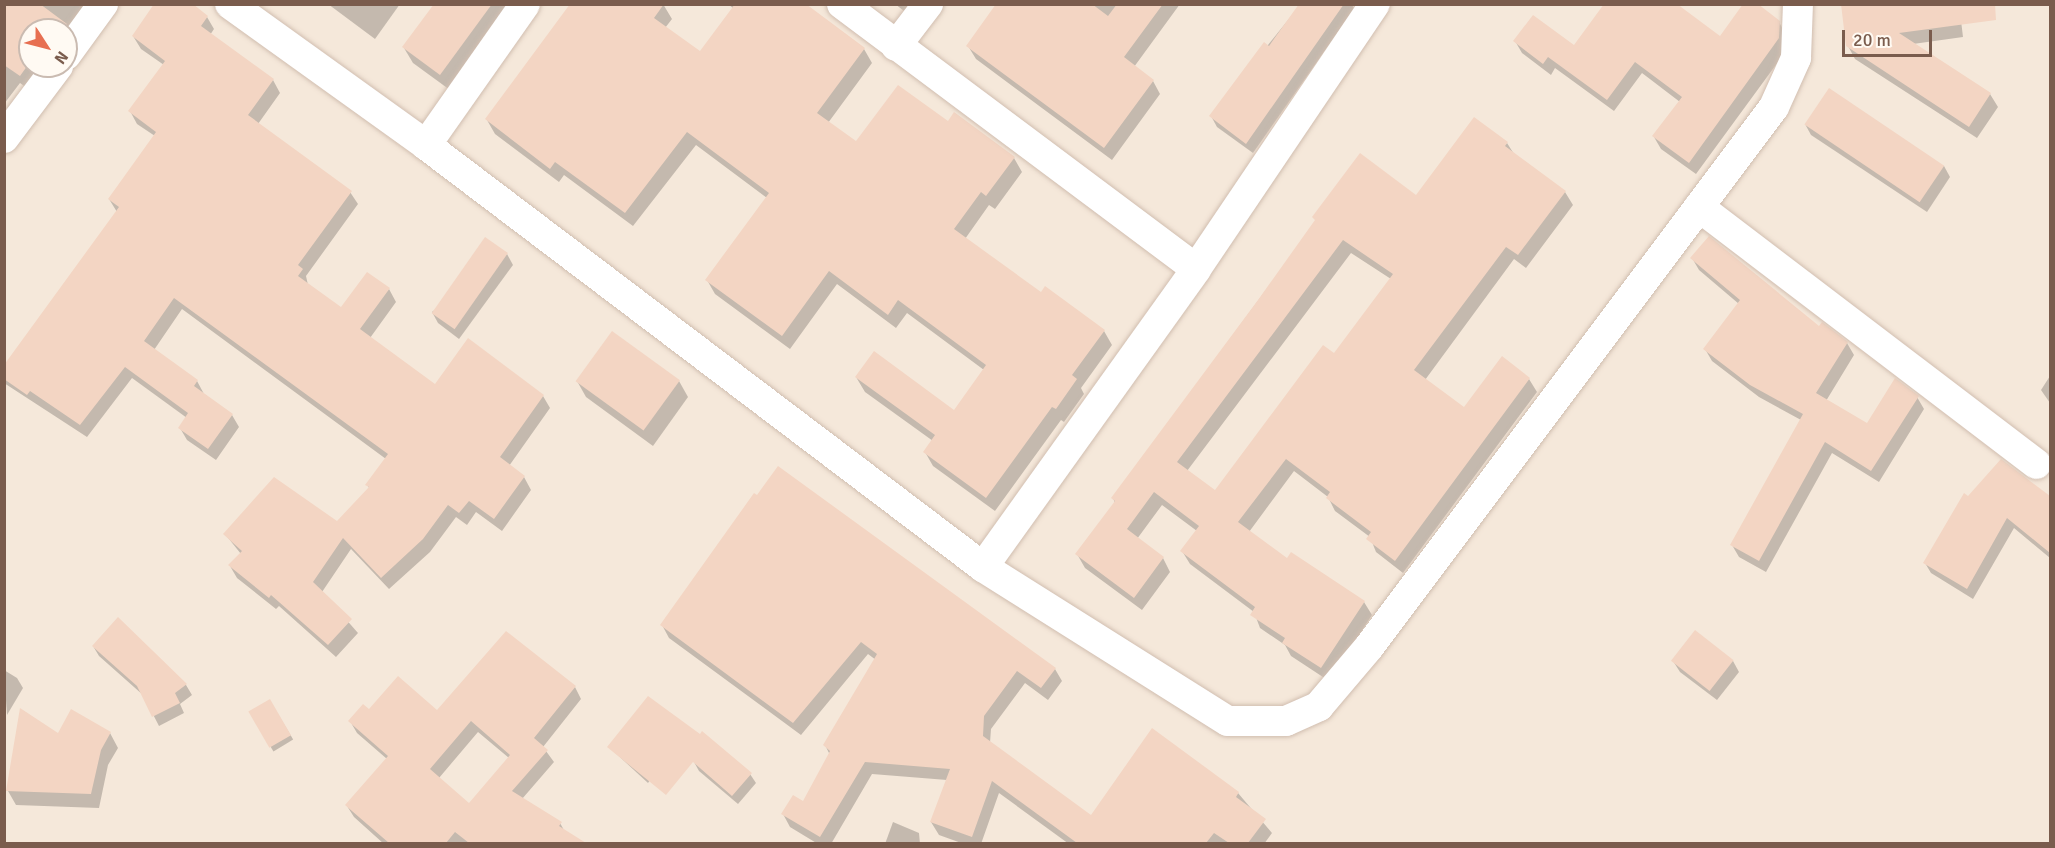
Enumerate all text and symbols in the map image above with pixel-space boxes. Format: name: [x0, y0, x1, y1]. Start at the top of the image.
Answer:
north arrow: [18, 18, 78, 78]
scale bar: [1845, 18, 1935, 56]
text: 20 m: [1853, 29, 1891, 51]
text: N: [50, 47, 72, 68]

